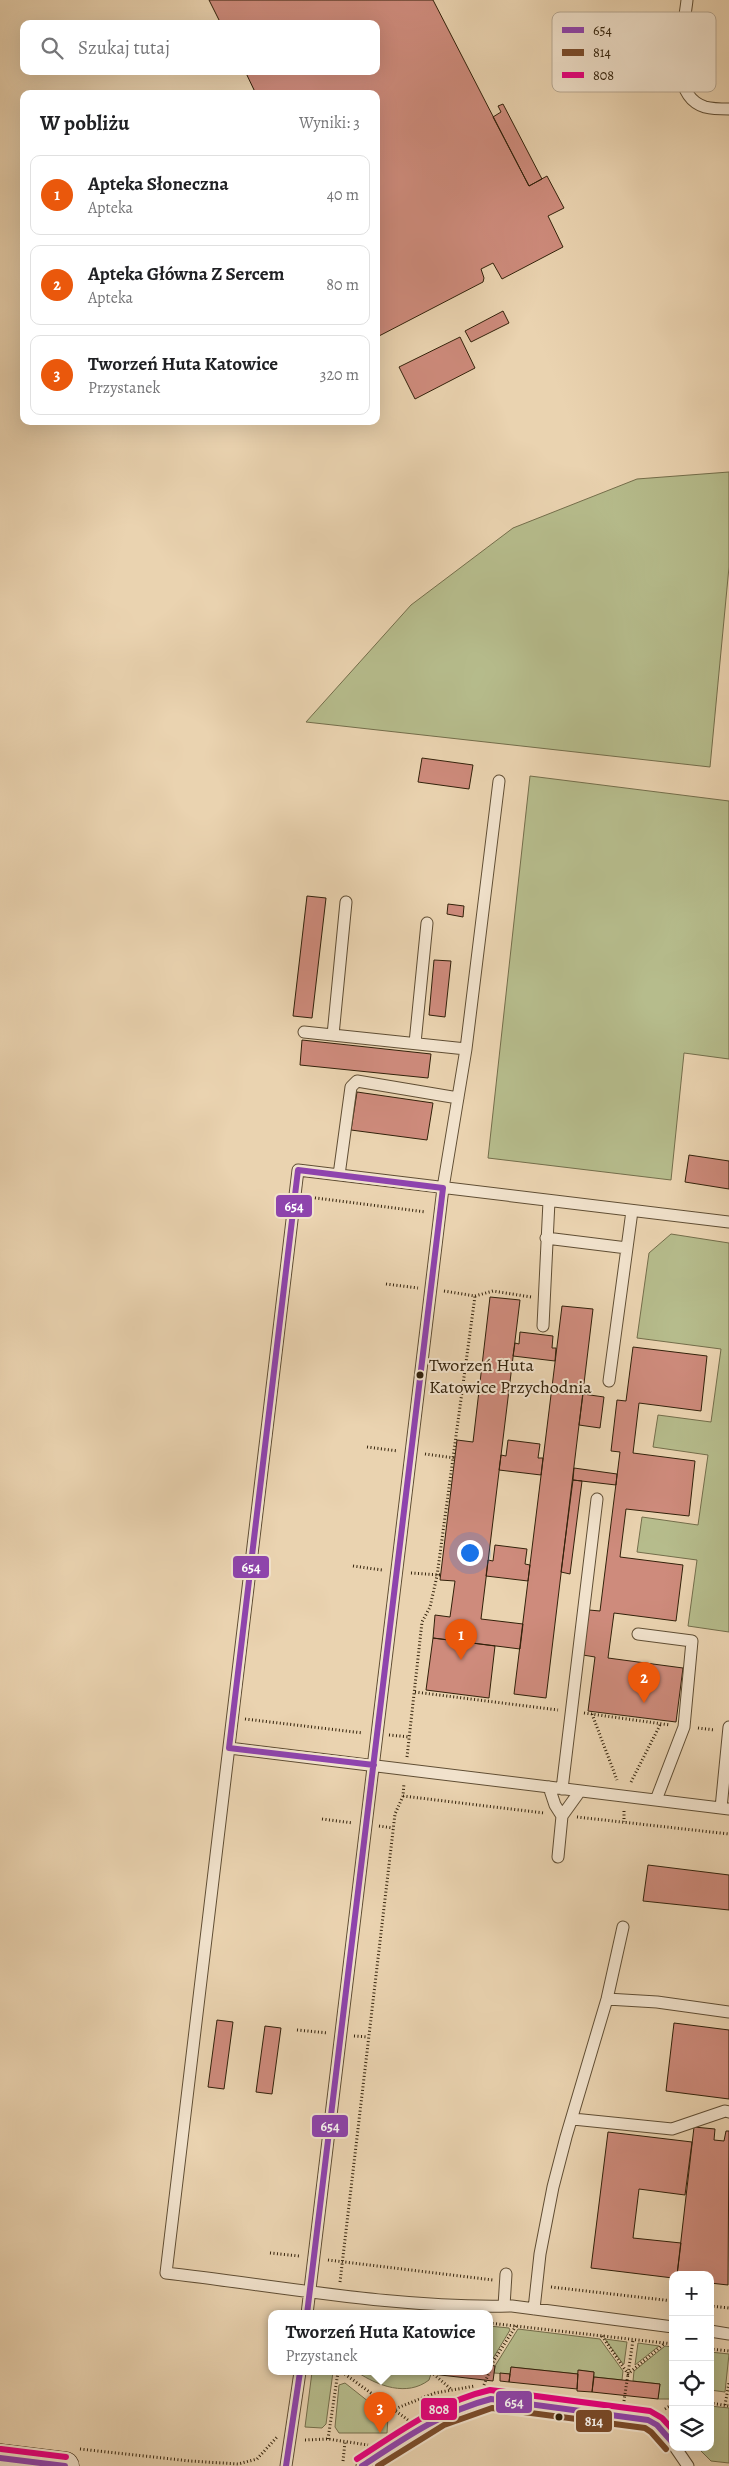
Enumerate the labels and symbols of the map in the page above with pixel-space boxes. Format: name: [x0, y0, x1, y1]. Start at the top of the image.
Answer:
legend: [552, 12, 716, 92]
text: 654: [593, 21, 612, 40]
text: 814: [593, 43, 611, 62]
text: 808: [593, 66, 614, 85]
line badge: 654: [275, 1194, 313, 1218]
text: 654: [284, 1197, 304, 1216]
place label: Tworzeń Huta Katowice Przychodnia: [429, 1353, 592, 1399]
marker: Tworzeń Huta Katowice Przychodnia: [415, 1370, 425, 1380]
your location: [457, 1540, 483, 1566]
line badge: 654: [232, 1555, 270, 1579]
text: 654: [241, 1558, 261, 1577]
pin: 1: [445, 1619, 477, 1660]
pin: 2: [628, 1662, 660, 1703]
line badge: 654: [311, 2114, 349, 2138]
text: 654: [320, 2117, 340, 2136]
line badge: 654: [495, 2390, 533, 2414]
pin: 3: [364, 2392, 396, 2433]
text: 654: [504, 2393, 524, 2412]
line badge: 808: [420, 2397, 458, 2421]
text: 808: [429, 2400, 450, 2419]
line badge: 814: [575, 2409, 613, 2433]
unlabelled marker: [554, 2412, 564, 2422]
text: 814: [585, 2412, 604, 2431]

